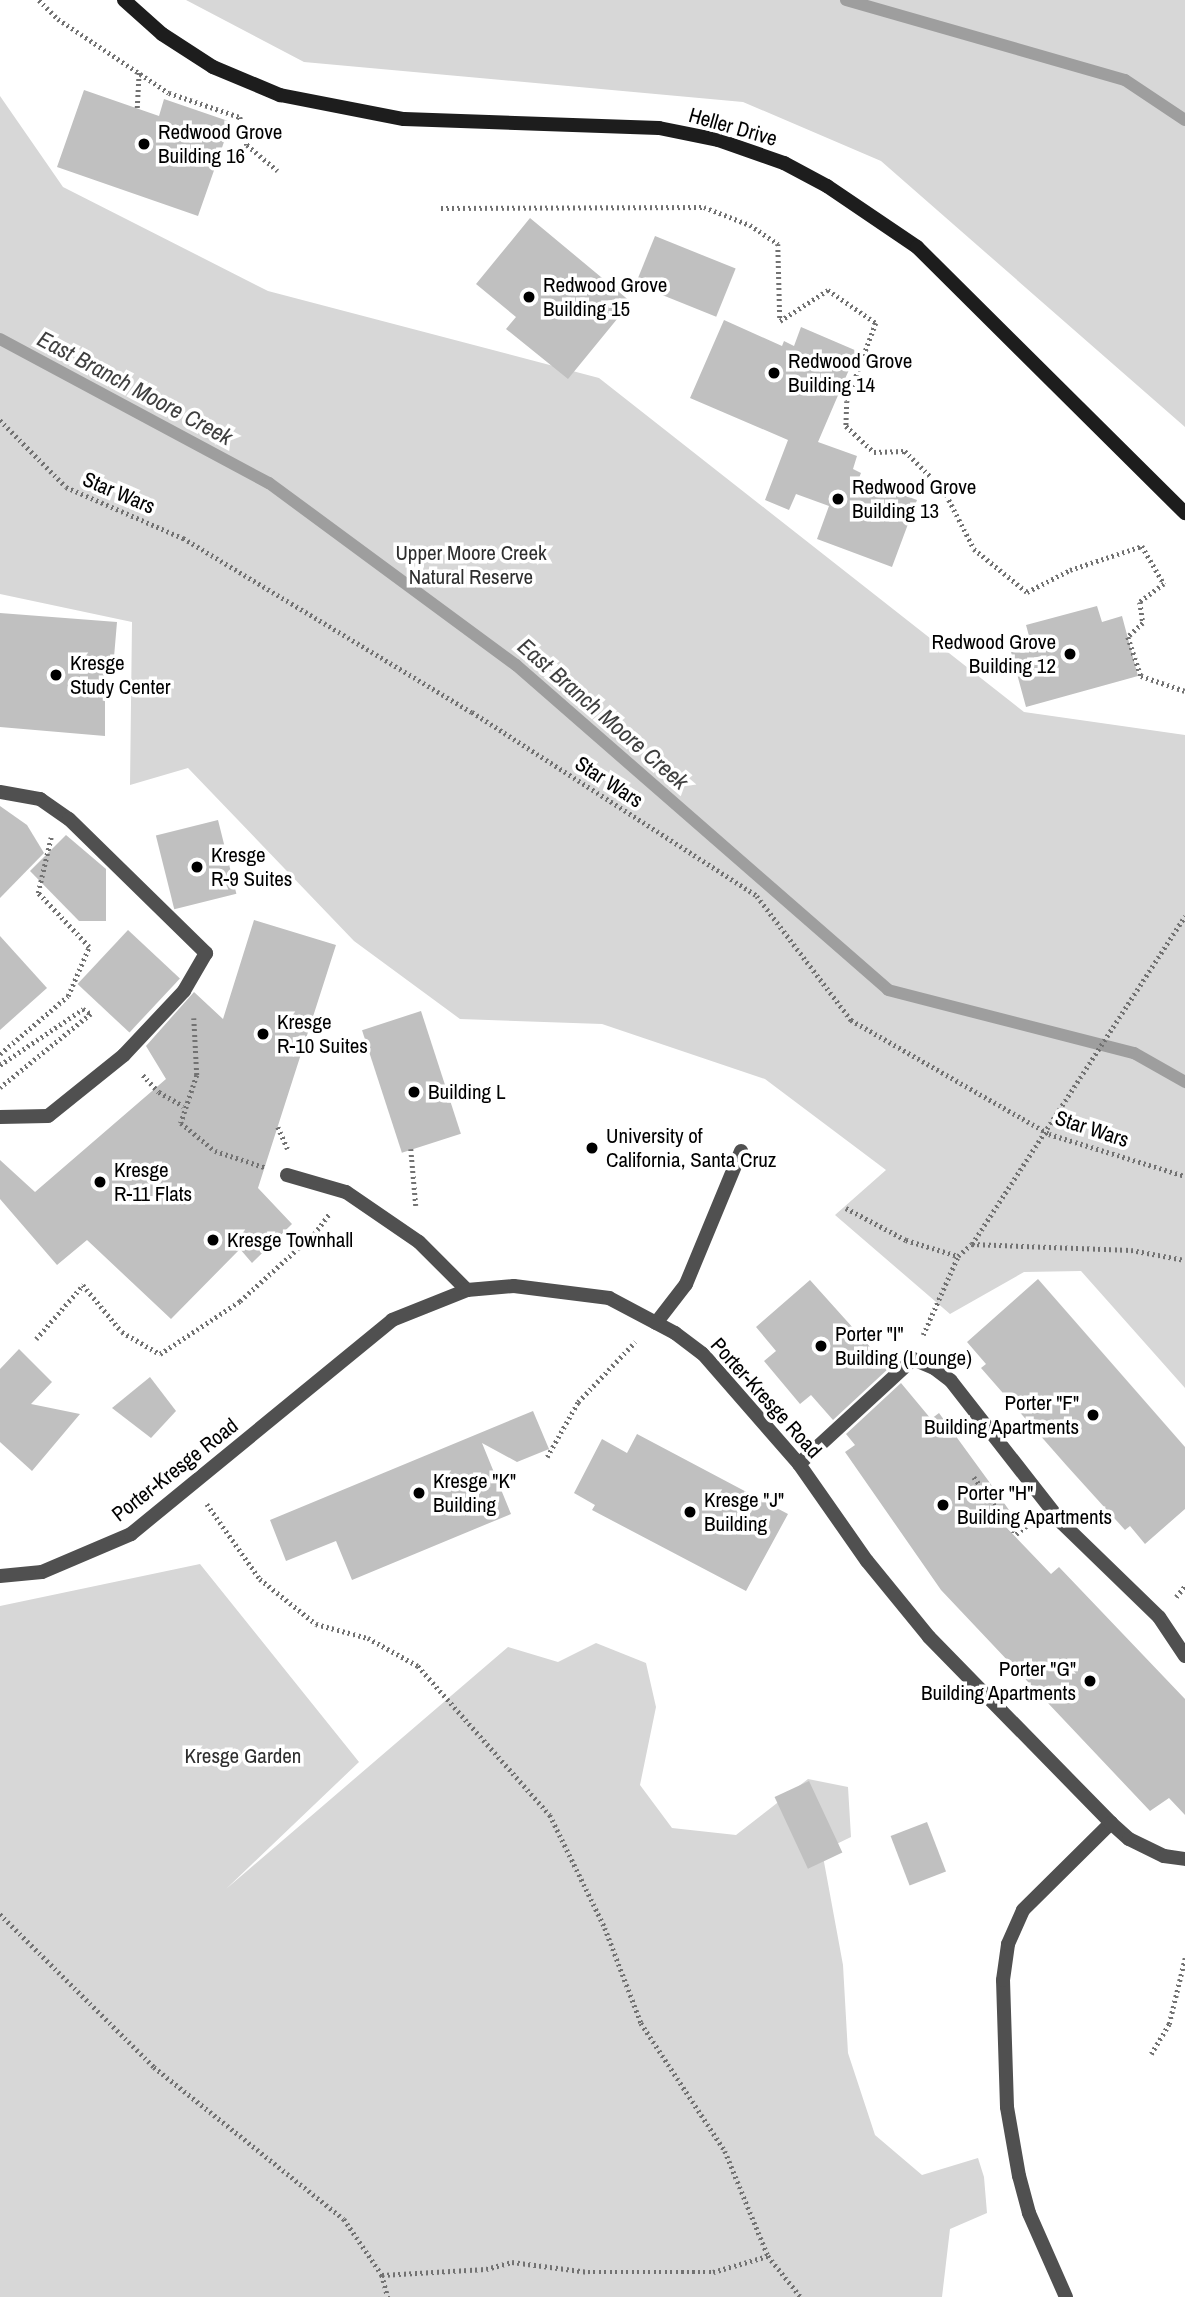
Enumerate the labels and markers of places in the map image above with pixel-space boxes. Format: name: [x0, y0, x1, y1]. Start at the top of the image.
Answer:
place label: Redwood Grove Building 16: [158, 119, 282, 169]
marker: Redwood Grove Building 16: [136, 136, 152, 152]
place label: Redwood Grove Building 15: [543, 272, 667, 322]
marker: Redwood Grove Building 15: [521, 289, 537, 305]
place label: Redwood Grove Building 14: [788, 348, 912, 398]
marker: Redwood Grove Building 14: [766, 365, 782, 381]
place label: Redwood Grove Building 13: [852, 474, 976, 524]
marker: Redwood Grove Building 13: [830, 491, 846, 507]
place label: Redwood Grove Building 12: [932, 629, 1056, 679]
marker: Redwood Grove Building 12: [1062, 646, 1078, 662]
place label: Kresge Study Center: [70, 650, 171, 700]
marker: Kresge Study Center: [48, 667, 64, 683]
place label: Kresge R-9 Suites: [211, 842, 292, 892]
marker: Kresge R-9 Suites: [189, 859, 205, 875]
place label: Kresge R-10 Suites: [277, 1009, 368, 1059]
marker: Kresge R-10 Suites: [255, 1026, 271, 1042]
place label: Building L: [428, 1079, 506, 1105]
marker: Building L: [406, 1084, 422, 1100]
place label: University of California, Santa Cruz: [606, 1123, 776, 1173]
marker: University of California, Santa Cruz: [584, 1140, 600, 1156]
place label: Kresge R-11 Flats: [114, 1157, 192, 1207]
marker: Kresge R-11 Flats: [92, 1174, 108, 1190]
place label: Kresge Townhall: [227, 1227, 353, 1253]
marker: Kresge Townhall: [205, 1232, 221, 1248]
place label: Porter "I" Building (Lounge): [835, 1321, 972, 1371]
marker: Porter "I" Building (Lounge): [813, 1338, 829, 1354]
place label: Porter "F" Building Apartments: [923, 1390, 1079, 1440]
marker: Porter "F" Building Apartments: [1085, 1407, 1101, 1423]
place label: Kresge "K" Building: [433, 1468, 516, 1518]
place label: Porter "H" Building Apartments: [957, 1480, 1113, 1530]
marker: Kresge "K" Building: [411, 1485, 427, 1501]
place label: Kresge "J" Building: [704, 1487, 784, 1537]
marker: Porter "H" Building Apartments: [935, 1497, 951, 1513]
marker: Kresge "J" Building: [682, 1504, 698, 1520]
place label: Porter "G" Building Apartments: [920, 1656, 1076, 1706]
marker: Porter "G" Building Apartments: [1082, 1673, 1098, 1689]

